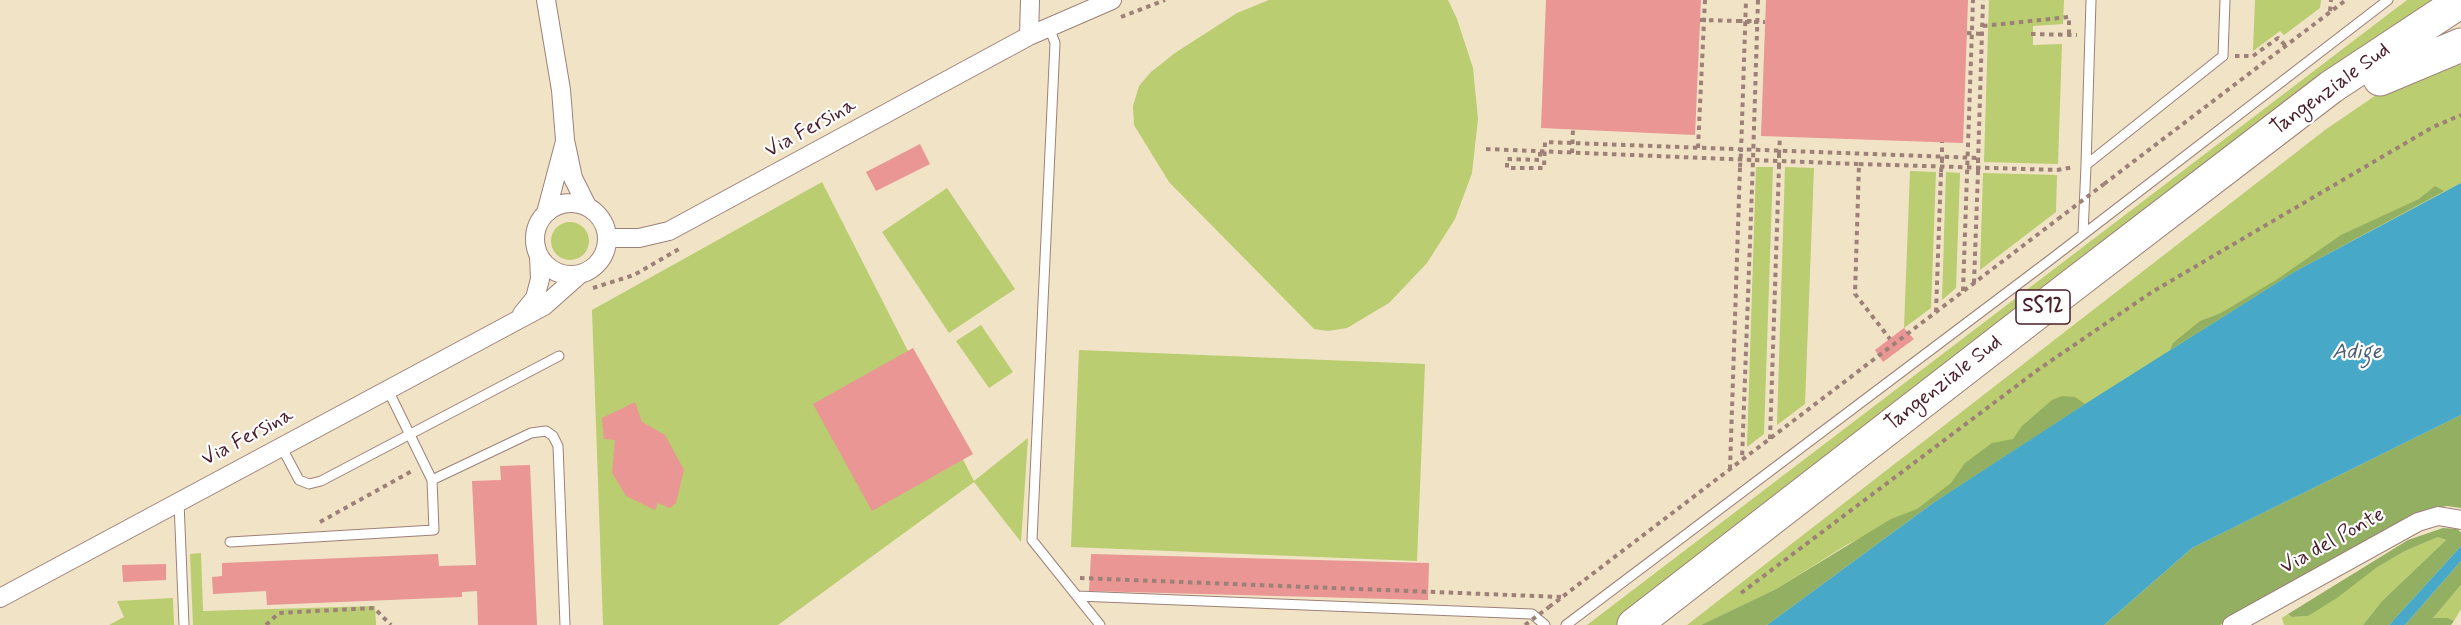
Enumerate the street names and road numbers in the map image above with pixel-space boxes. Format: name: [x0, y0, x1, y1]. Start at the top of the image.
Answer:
street label: Tangenziale Sud: [2266, 38, 2396, 142]
street label: Via Fersina: [761, 94, 861, 164]
road number: SS12: [2016, 290, 2070, 324]
street label: Tangenziale Sud: [1880, 331, 2008, 437]
street label: Via Fersina: [198, 403, 298, 473]
street label: Via del Ponte: [2277, 503, 2389, 581]

